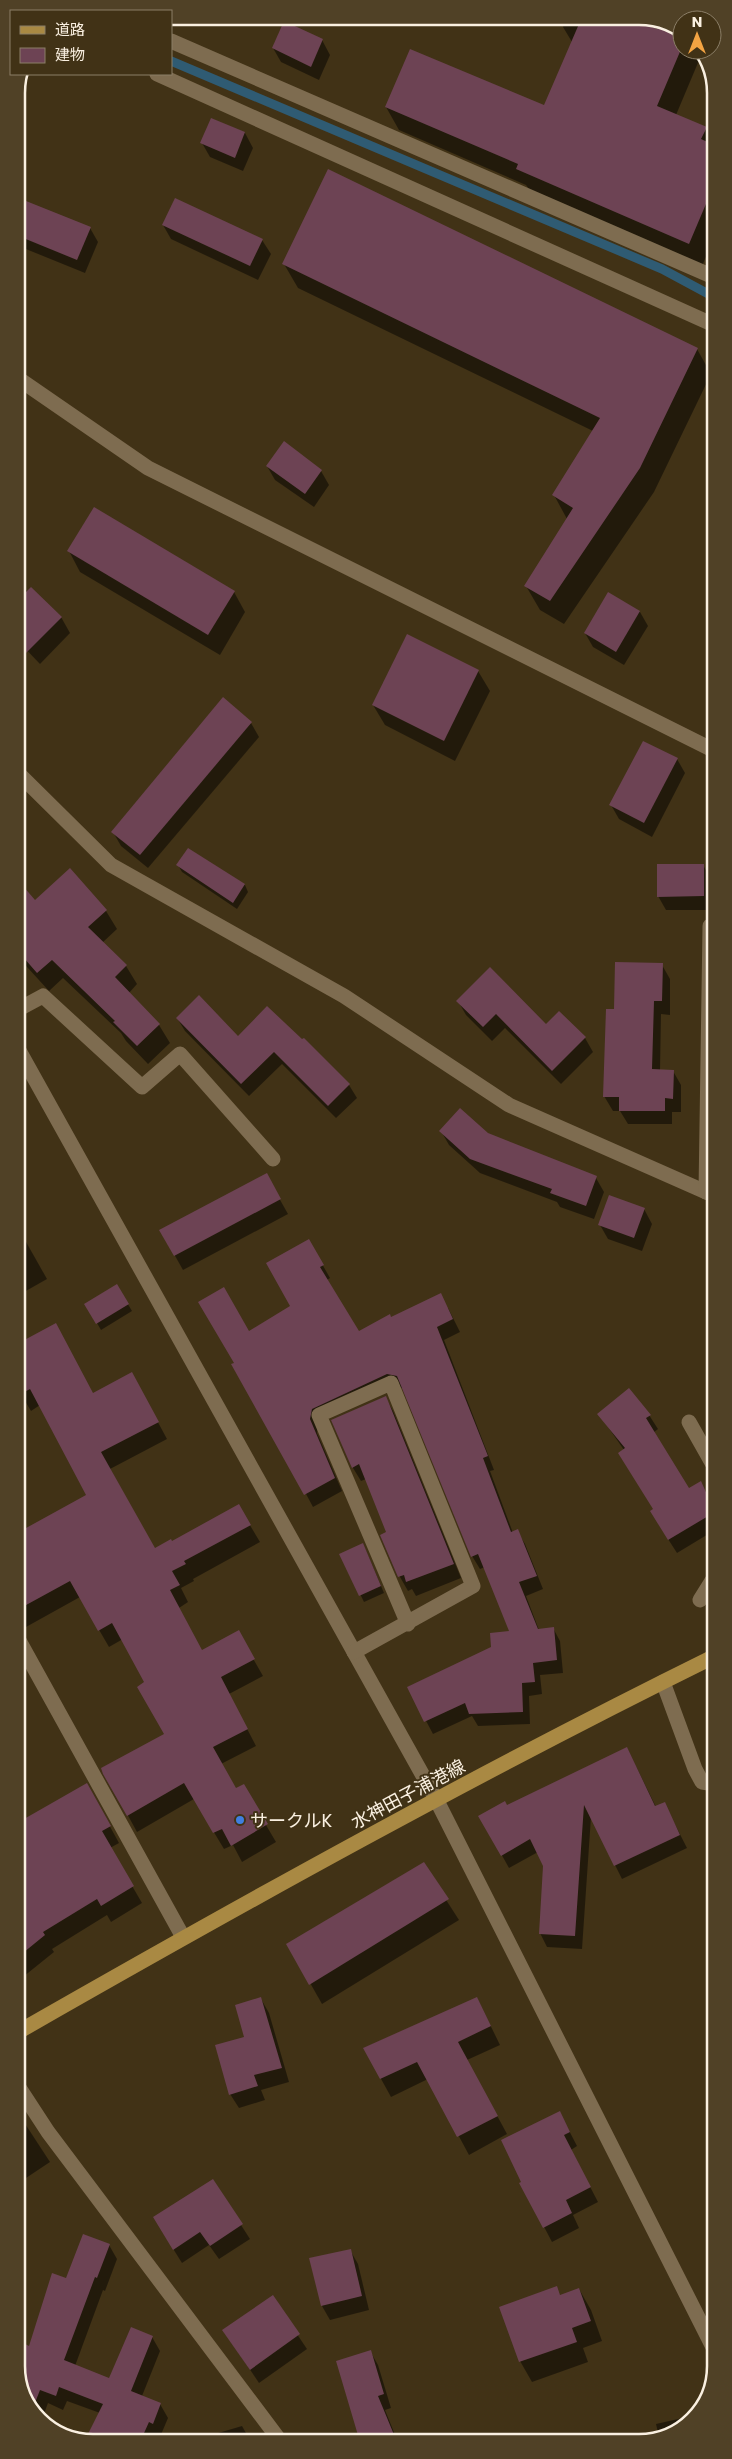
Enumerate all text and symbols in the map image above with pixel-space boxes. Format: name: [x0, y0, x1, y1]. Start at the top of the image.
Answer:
legend: [10, 10, 172, 75]
north arrow: [672, 10, 722, 60]
text: N: [692, 12, 702, 32]
text: 道路: [55, 19, 85, 40]
text: 建物: [55, 44, 85, 65]
street label: 水神田子浦港線: [347, 1753, 469, 1835]
place label: サークルK: [250, 1808, 332, 1833]
marker: サークルK: [234, 1814, 246, 1826]

